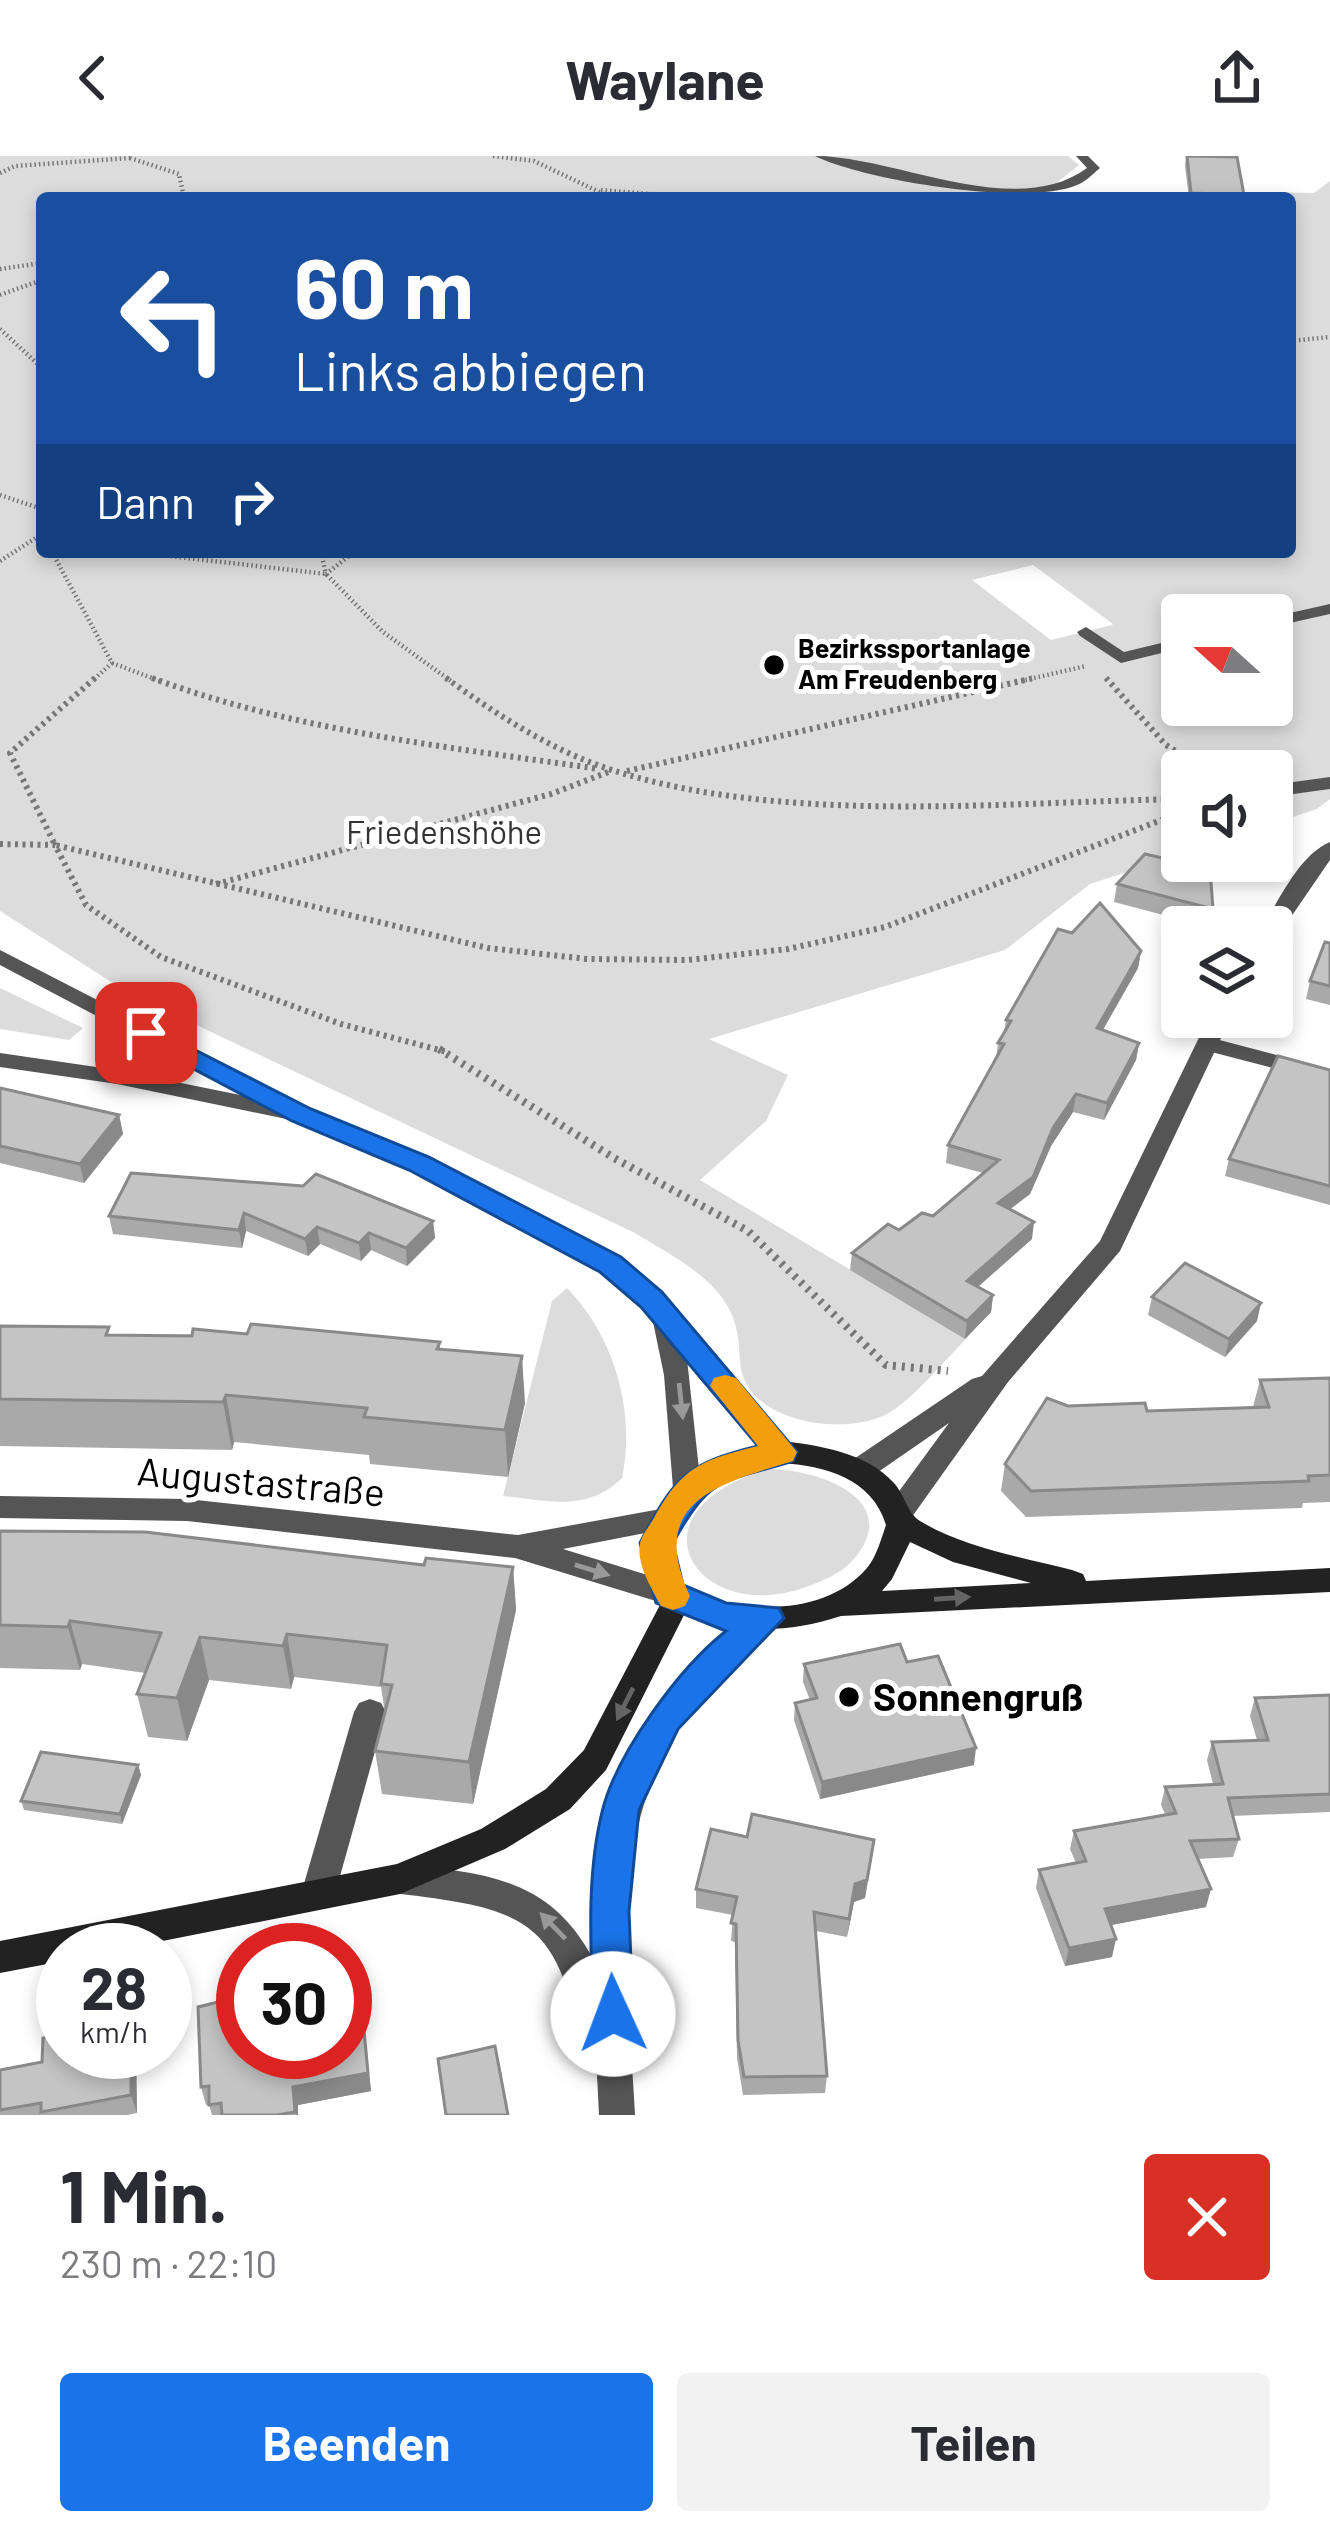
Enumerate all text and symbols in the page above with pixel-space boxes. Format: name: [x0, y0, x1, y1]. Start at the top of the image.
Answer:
icon: back: [60, 45, 126, 111]
icon: share: [1204, 45, 1270, 111]
text: Waylane: [565, 46, 765, 111]
text: 60 m: [294, 235, 474, 336]
icon: left: [96, 240, 252, 396]
text: Links abbiegen: [294, 337, 647, 402]
icon: right: [219, 468, 285, 534]
text: Dann: [96, 474, 195, 528]
north arrow: [1161, 594, 1293, 726]
map controls: [1161, 594, 1293, 1038]
place label: Bezirkssportanlage Am Freudenberg: [798, 631, 1031, 694]
marker: Bezirkssportanlage Am Freudenberg: [761, 652, 787, 678]
button: sound: [1161, 750, 1293, 882]
park label: Friedenshöhe: [346, 811, 542, 851]
button: layers: [1161, 906, 1293, 1038]
pin: [95, 982, 197, 1084]
icon: arrive: [113, 1000, 179, 1066]
one-way arrow: [671, 1383, 690, 1420]
street label: Augustastraße: [135, 1446, 387, 1515]
one-way arrow: [574, 1562, 611, 1580]
one-way arrow: [934, 1588, 971, 1607]
place label: Sonnengruß: [873, 1672, 1083, 1719]
marker: Sonnengruß: [836, 1684, 862, 1710]
one-way arrow: [615, 1687, 636, 1722]
one-way arrow: [540, 1913, 568, 1941]
speed limit sign: 30: [216, 1923, 372, 2079]
text: 28: [81, 1950, 147, 2022]
position arrow: [550, 1951, 676, 2077]
text: km/h: [80, 2013, 148, 2049]
text: 1 Min.: [60, 2151, 228, 2237]
button: close: [1144, 2154, 1270, 2280]
text: 230 m · 22:10: [60, 2239, 277, 2286]
button: Beenden: [60, 2373, 653, 2511]
button: Teilen: [677, 2373, 1270, 2511]

